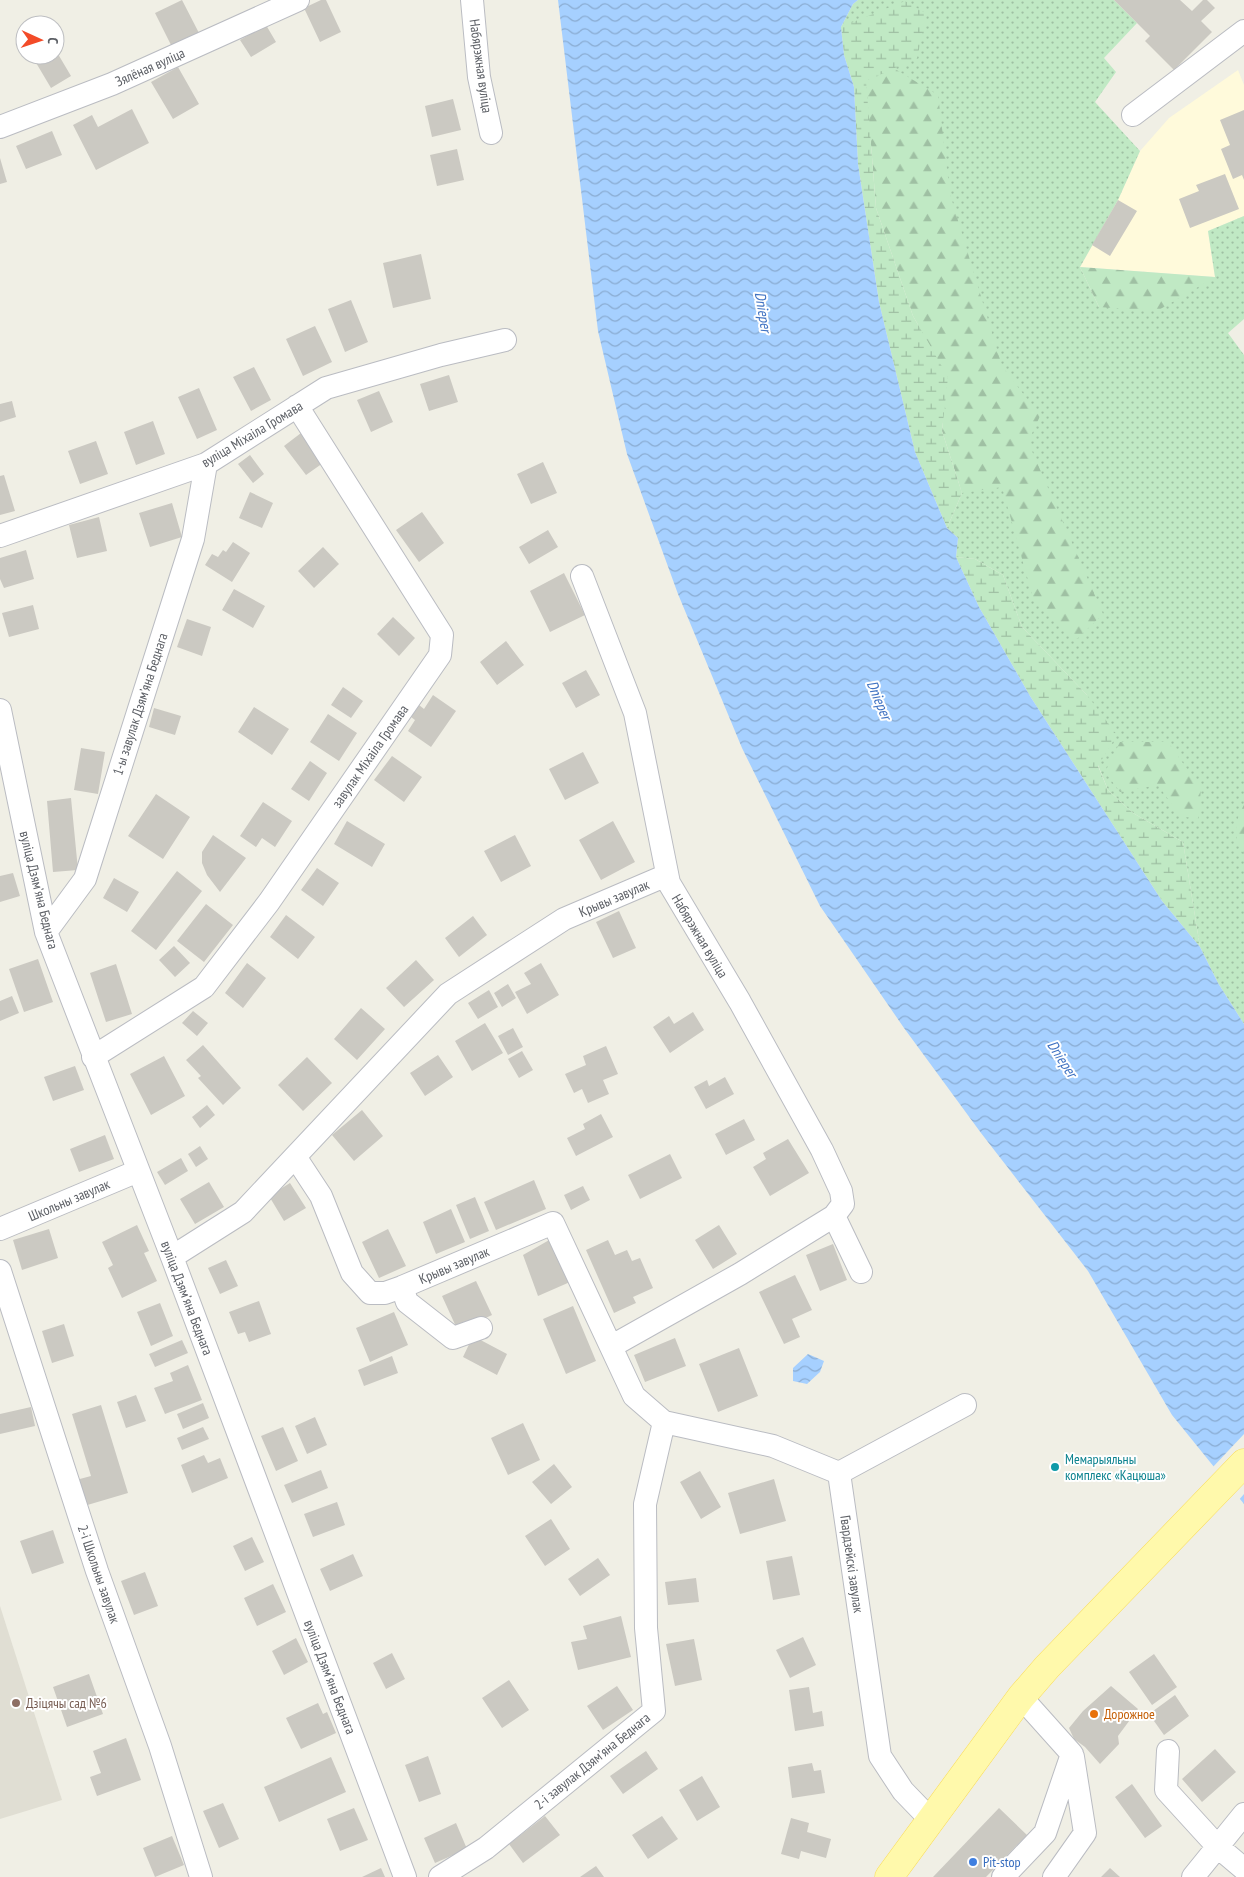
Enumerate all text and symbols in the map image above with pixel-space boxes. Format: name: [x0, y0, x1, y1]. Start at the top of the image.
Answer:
north arrow: [15, 15, 65, 65]
street label: Набярэжная вуліца: [466, 18, 496, 114]
text: С: [44, 37, 62, 45]
street label: Зялёная вуліца: [112, 44, 188, 90]
water label: Dnieper: [751, 290, 776, 335]
street label: вуліца Міхаіла Громава: [198, 397, 306, 471]
street label: 1-ы завулак Дзямʼяна Беднага: [109, 631, 171, 777]
water label: Dnieper: [863, 677, 897, 724]
street label: завулак Міхаіла Громава: [328, 701, 412, 811]
street label: вуліца Дзямʼяна Беднага: [16, 829, 62, 951]
street label: Крывы завулак: [576, 875, 652, 921]
street label: Набярэжная вуліца: [668, 891, 732, 981]
water label: Dnieper: [1043, 1036, 1083, 1083]
street label: Школьны завулак: [26, 1175, 113, 1225]
street label: вуліца Дзямʼяна Беднага: [157, 1238, 217, 1358]
street label: Крывы завулак: [416, 1242, 492, 1288]
place label: Мемарыяльны комплекс «Кацюша»: [1065, 1450, 1166, 1484]
marker: Мемарыяльны комплекс «Кацюша»: [1049, 1461, 1061, 1473]
street label: Гвардзейскі завулак: [836, 1514, 868, 1615]
street label: 2-і Школьны завулак: [74, 1522, 124, 1626]
street label: вуліца Дзямʼяна Беднага: [300, 1617, 360, 1737]
place label: Дзіцячы сад №6: [26, 1694, 107, 1712]
marker: Дзіцячы сад №6: [10, 1697, 22, 1709]
place label: Дорожное: [1104, 1705, 1155, 1723]
marker: Дорожное: [1088, 1708, 1100, 1720]
street label: 2-і завулак Дзямʼяна Беднага: [530, 1709, 654, 1813]
place label: Pit-stop: [983, 1853, 1021, 1871]
marker: Pit-stop: [967, 1856, 979, 1868]

